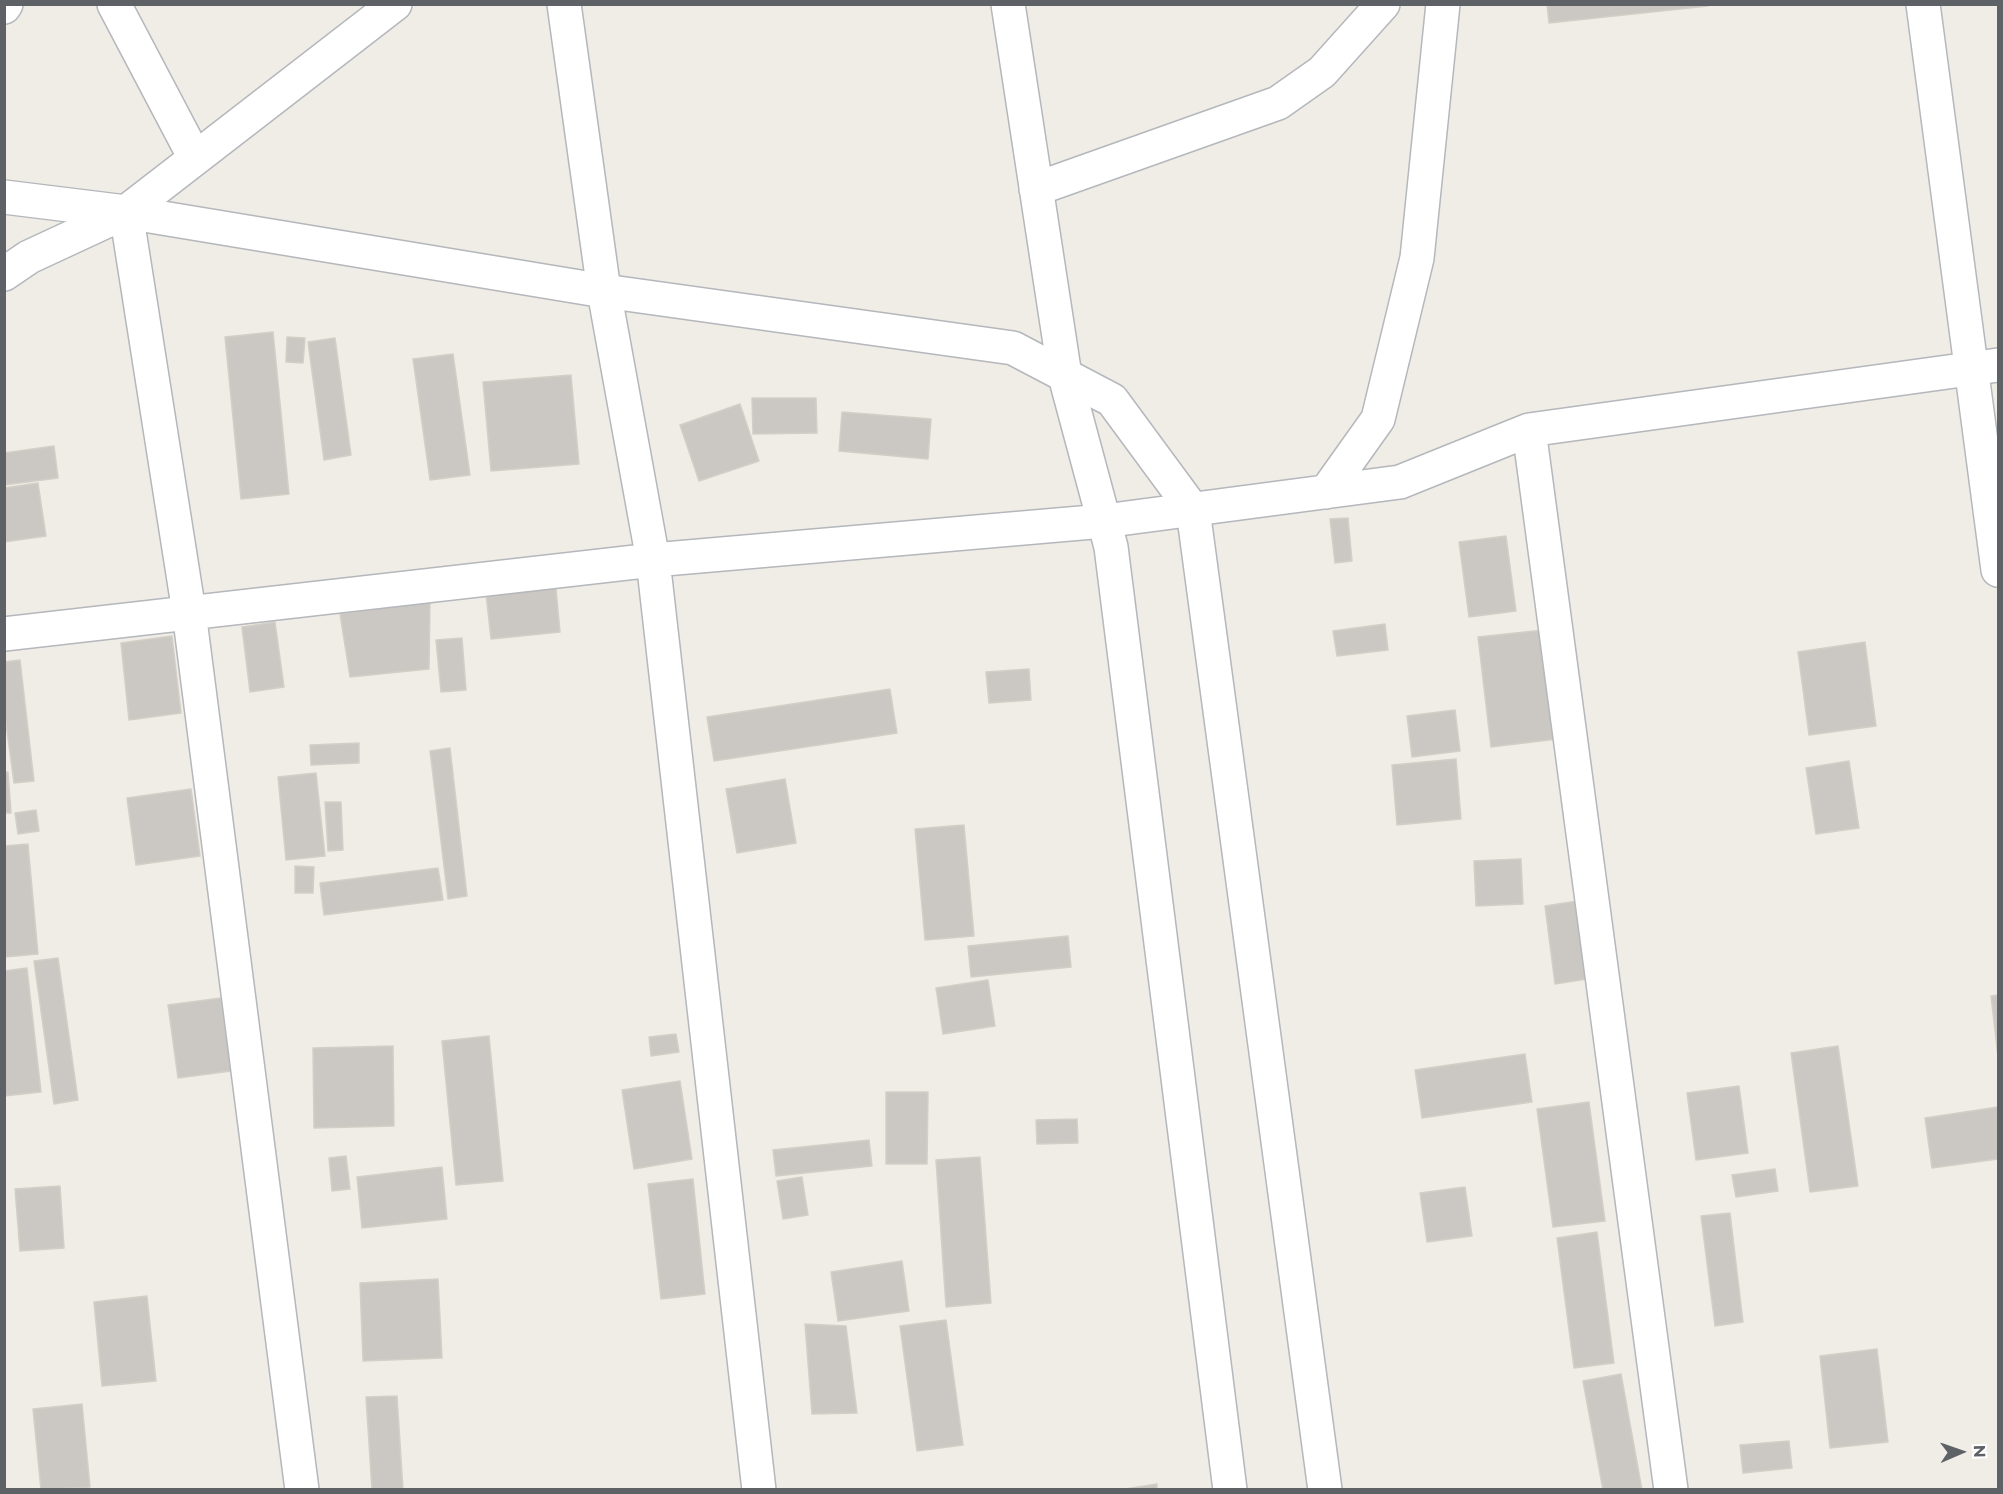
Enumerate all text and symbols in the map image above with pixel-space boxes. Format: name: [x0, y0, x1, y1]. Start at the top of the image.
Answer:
north arrow: [1931, 1422, 1991, 1482]
text: N: [1970, 1445, 1989, 1458]

